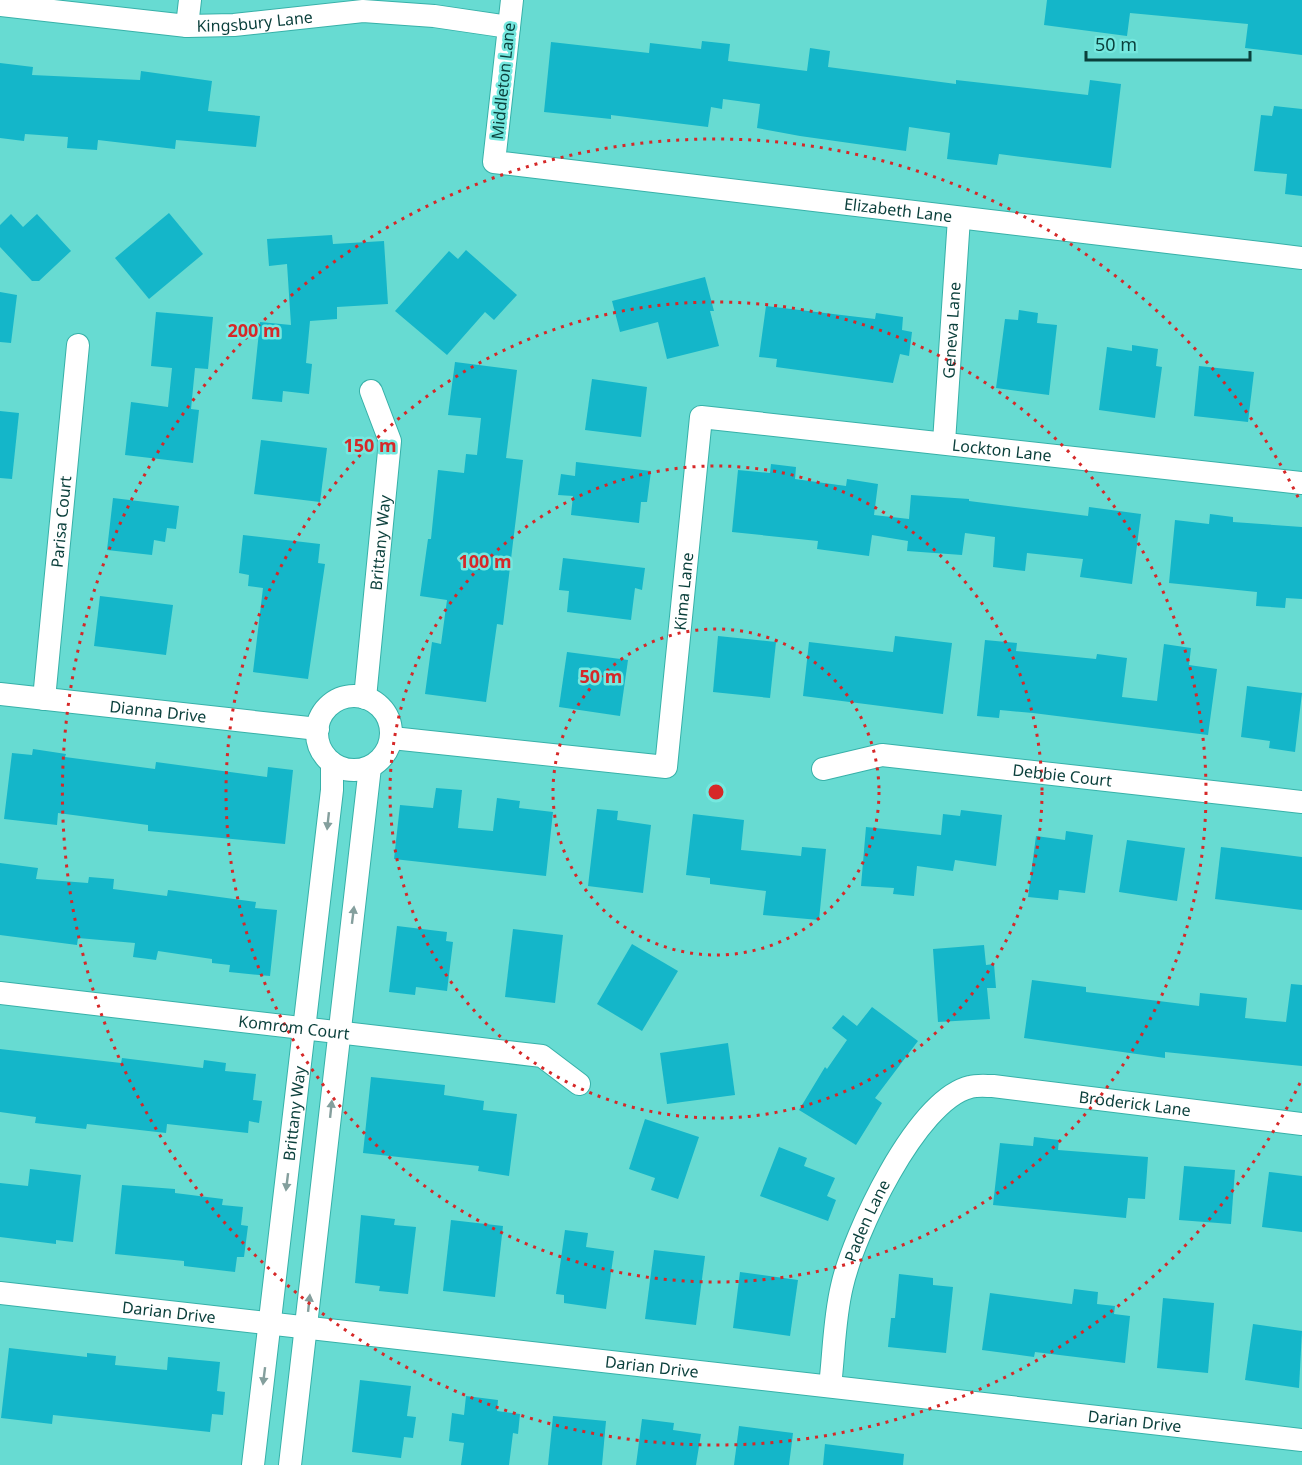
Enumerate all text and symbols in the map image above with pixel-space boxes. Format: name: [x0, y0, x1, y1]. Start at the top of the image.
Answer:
street label: Kingsbury Lane: [196, 6, 314, 37]
street label: Middleton Lane: [486, 22, 520, 140]
scale bar: [1086, 24, 1250, 62]
text: 50 m: [1095, 32, 1137, 56]
street label: Elizabeth Lane: [843, 193, 953, 227]
street label: Geneva Lane: [937, 281, 966, 379]
text: 200 m: [227, 318, 281, 342]
text: 150 m: [343, 433, 397, 457]
street label: Lockton Lane: [951, 434, 1053, 466]
street label: Parisa Court: [46, 475, 76, 569]
street label: Brittany Way: [365, 493, 396, 591]
text: 100 m: [458, 549, 512, 573]
street label: Kima Lane: [669, 551, 698, 632]
text: 50 m: [580, 664, 622, 688]
street label: Dianna Drive: [108, 695, 208, 728]
street label: Debbie Court: [1011, 759, 1113, 792]
centre of rings: [706, 782, 726, 802]
one-way arrow: [324, 812, 333, 831]
one-way arrow: [348, 905, 357, 924]
street label: Komrom Court: [237, 1010, 351, 1045]
street label: Brittany Way: [278, 1064, 311, 1162]
street label: Broderick Lane: [1078, 1086, 1192, 1121]
one-way arrow: [326, 1099, 336, 1118]
one-way arrow: [282, 1172, 292, 1191]
street label: Paden Lane: [839, 1176, 895, 1265]
one-way arrow: [304, 1293, 314, 1312]
street label: Darian Drive: [121, 1296, 217, 1328]
street label: Darian Drive: [604, 1350, 700, 1383]
one-way arrow: [259, 1366, 269, 1385]
street label: Darian Drive: [1087, 1405, 1183, 1437]

